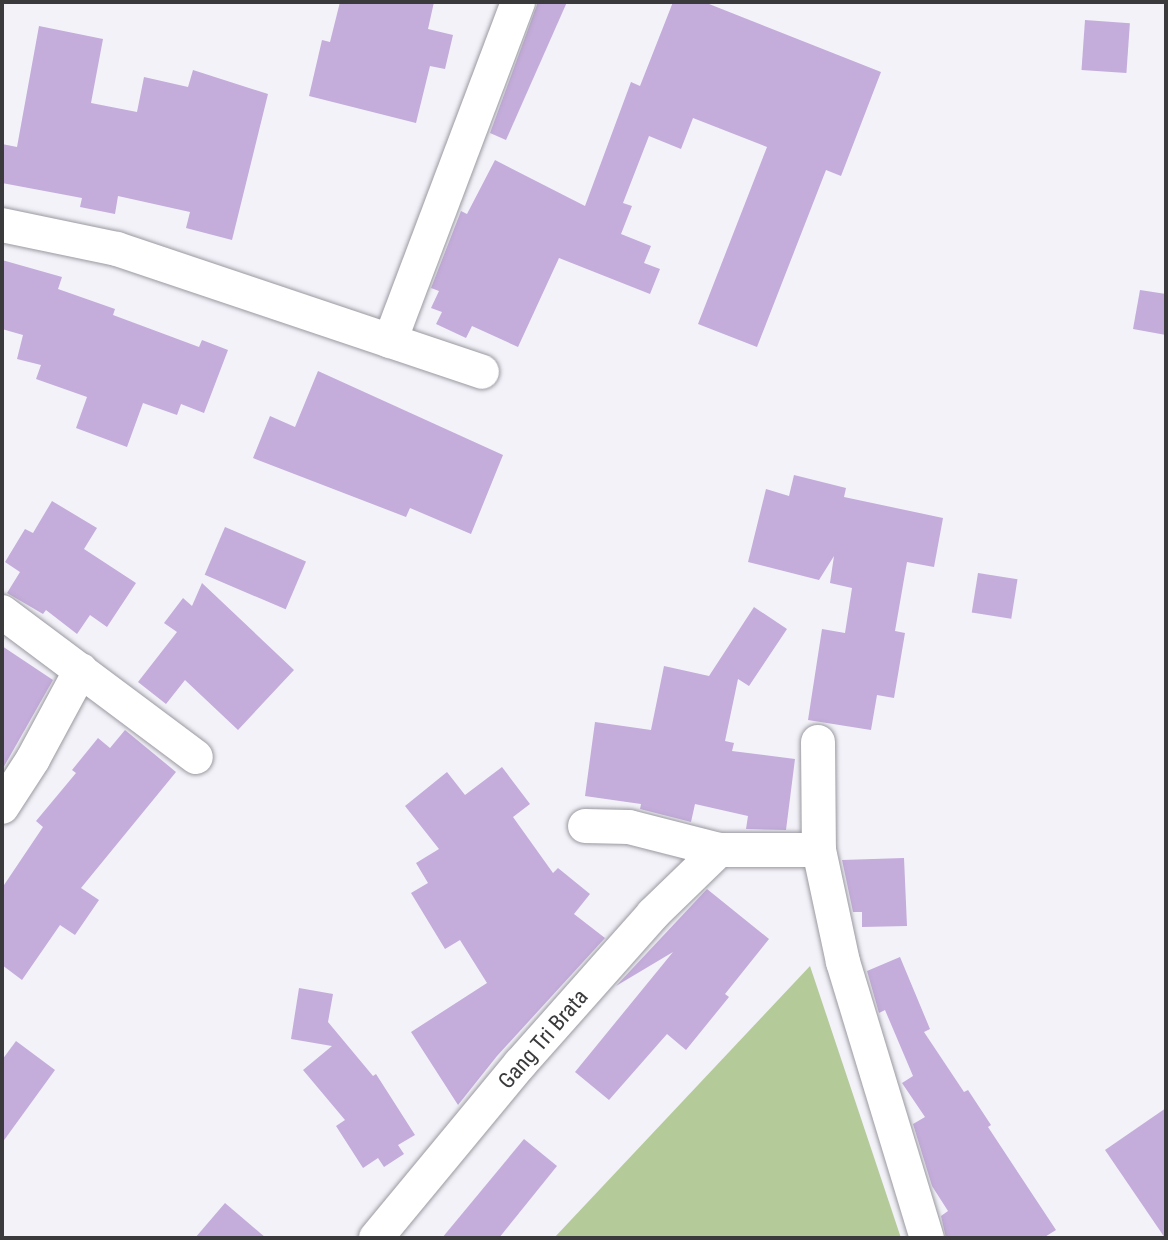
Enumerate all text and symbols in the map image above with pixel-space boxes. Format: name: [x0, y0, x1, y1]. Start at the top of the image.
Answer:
street label: Gang Tri Brata: [493, 984, 593, 1094]

